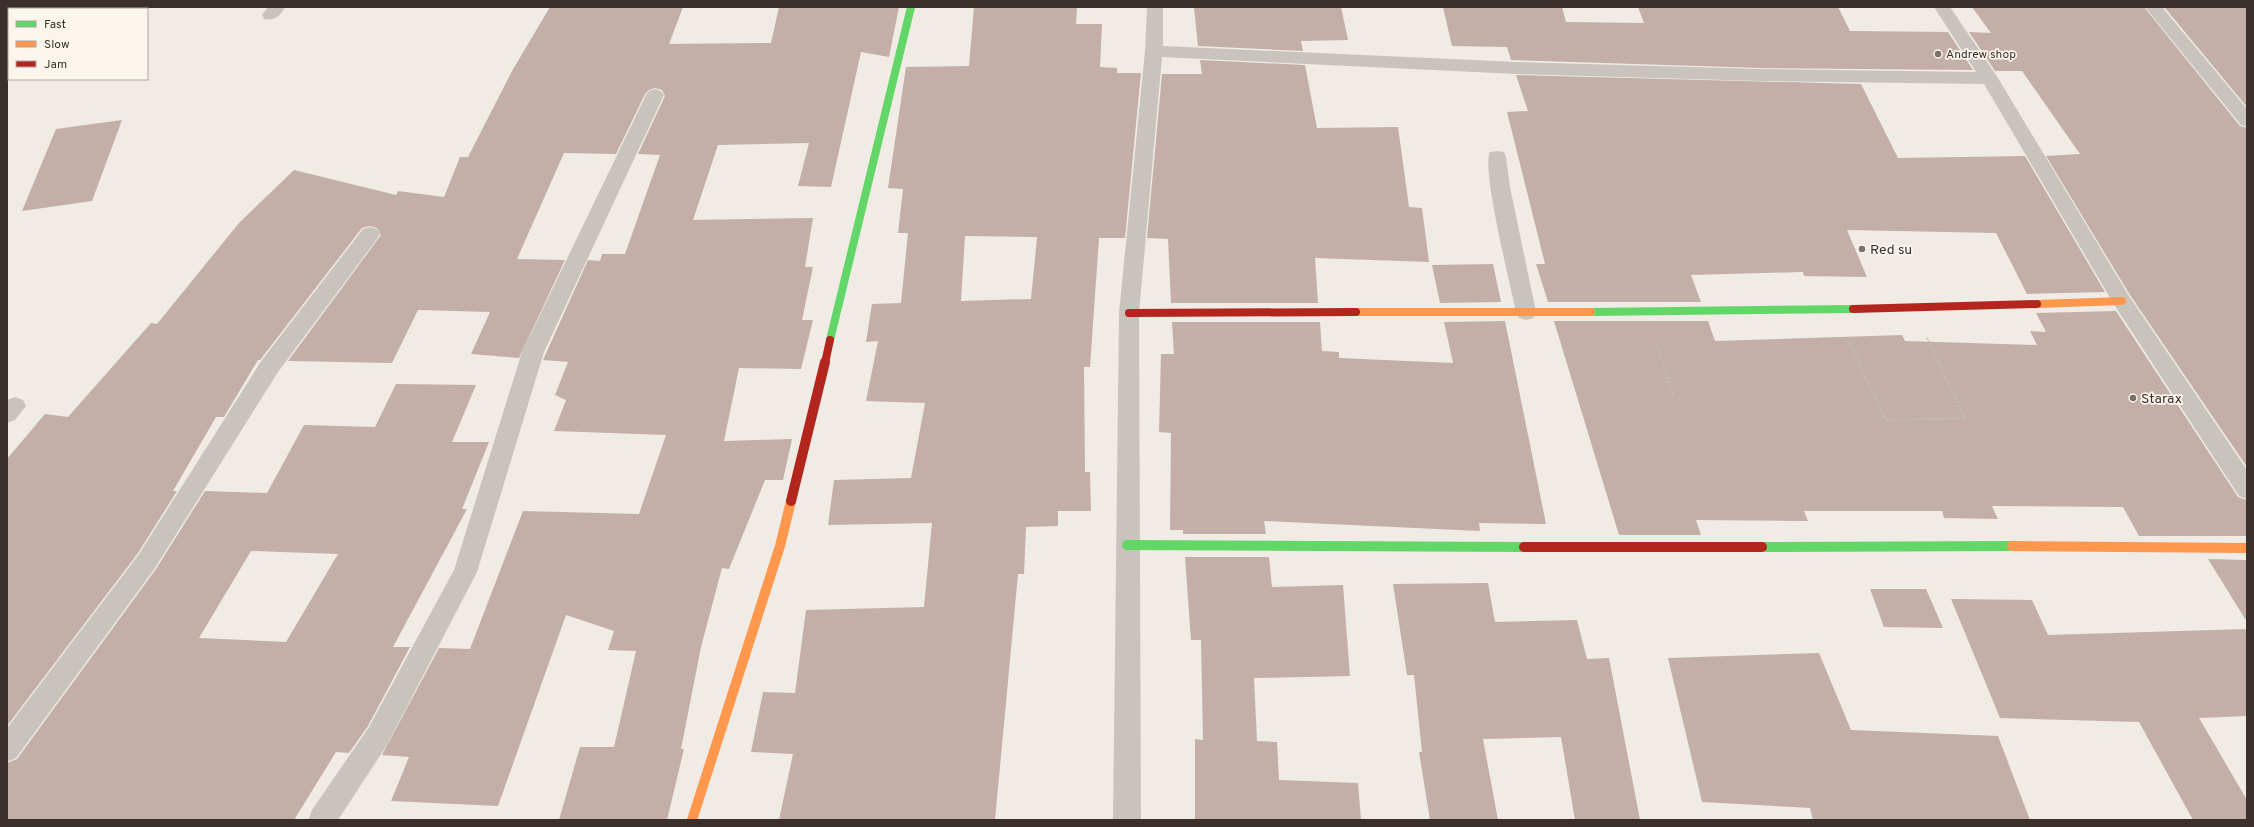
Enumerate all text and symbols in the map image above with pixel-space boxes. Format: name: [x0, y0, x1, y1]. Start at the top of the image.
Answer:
legend: [8, 8, 148, 80]
text: Fast: [44, 17, 66, 33]
text: Slow: [44, 37, 70, 53]
place label: Andrew shop: [1946, 47, 2016, 63]
marker: Andrew shop: [1933, 49, 1943, 59]
text: Jam: [44, 57, 67, 73]
place label: Red su: [1870, 242, 1912, 259]
marker: Red su: [1857, 244, 1867, 254]
place label: Starax: [2141, 391, 2182, 408]
marker: Starax: [2128, 393, 2138, 403]

